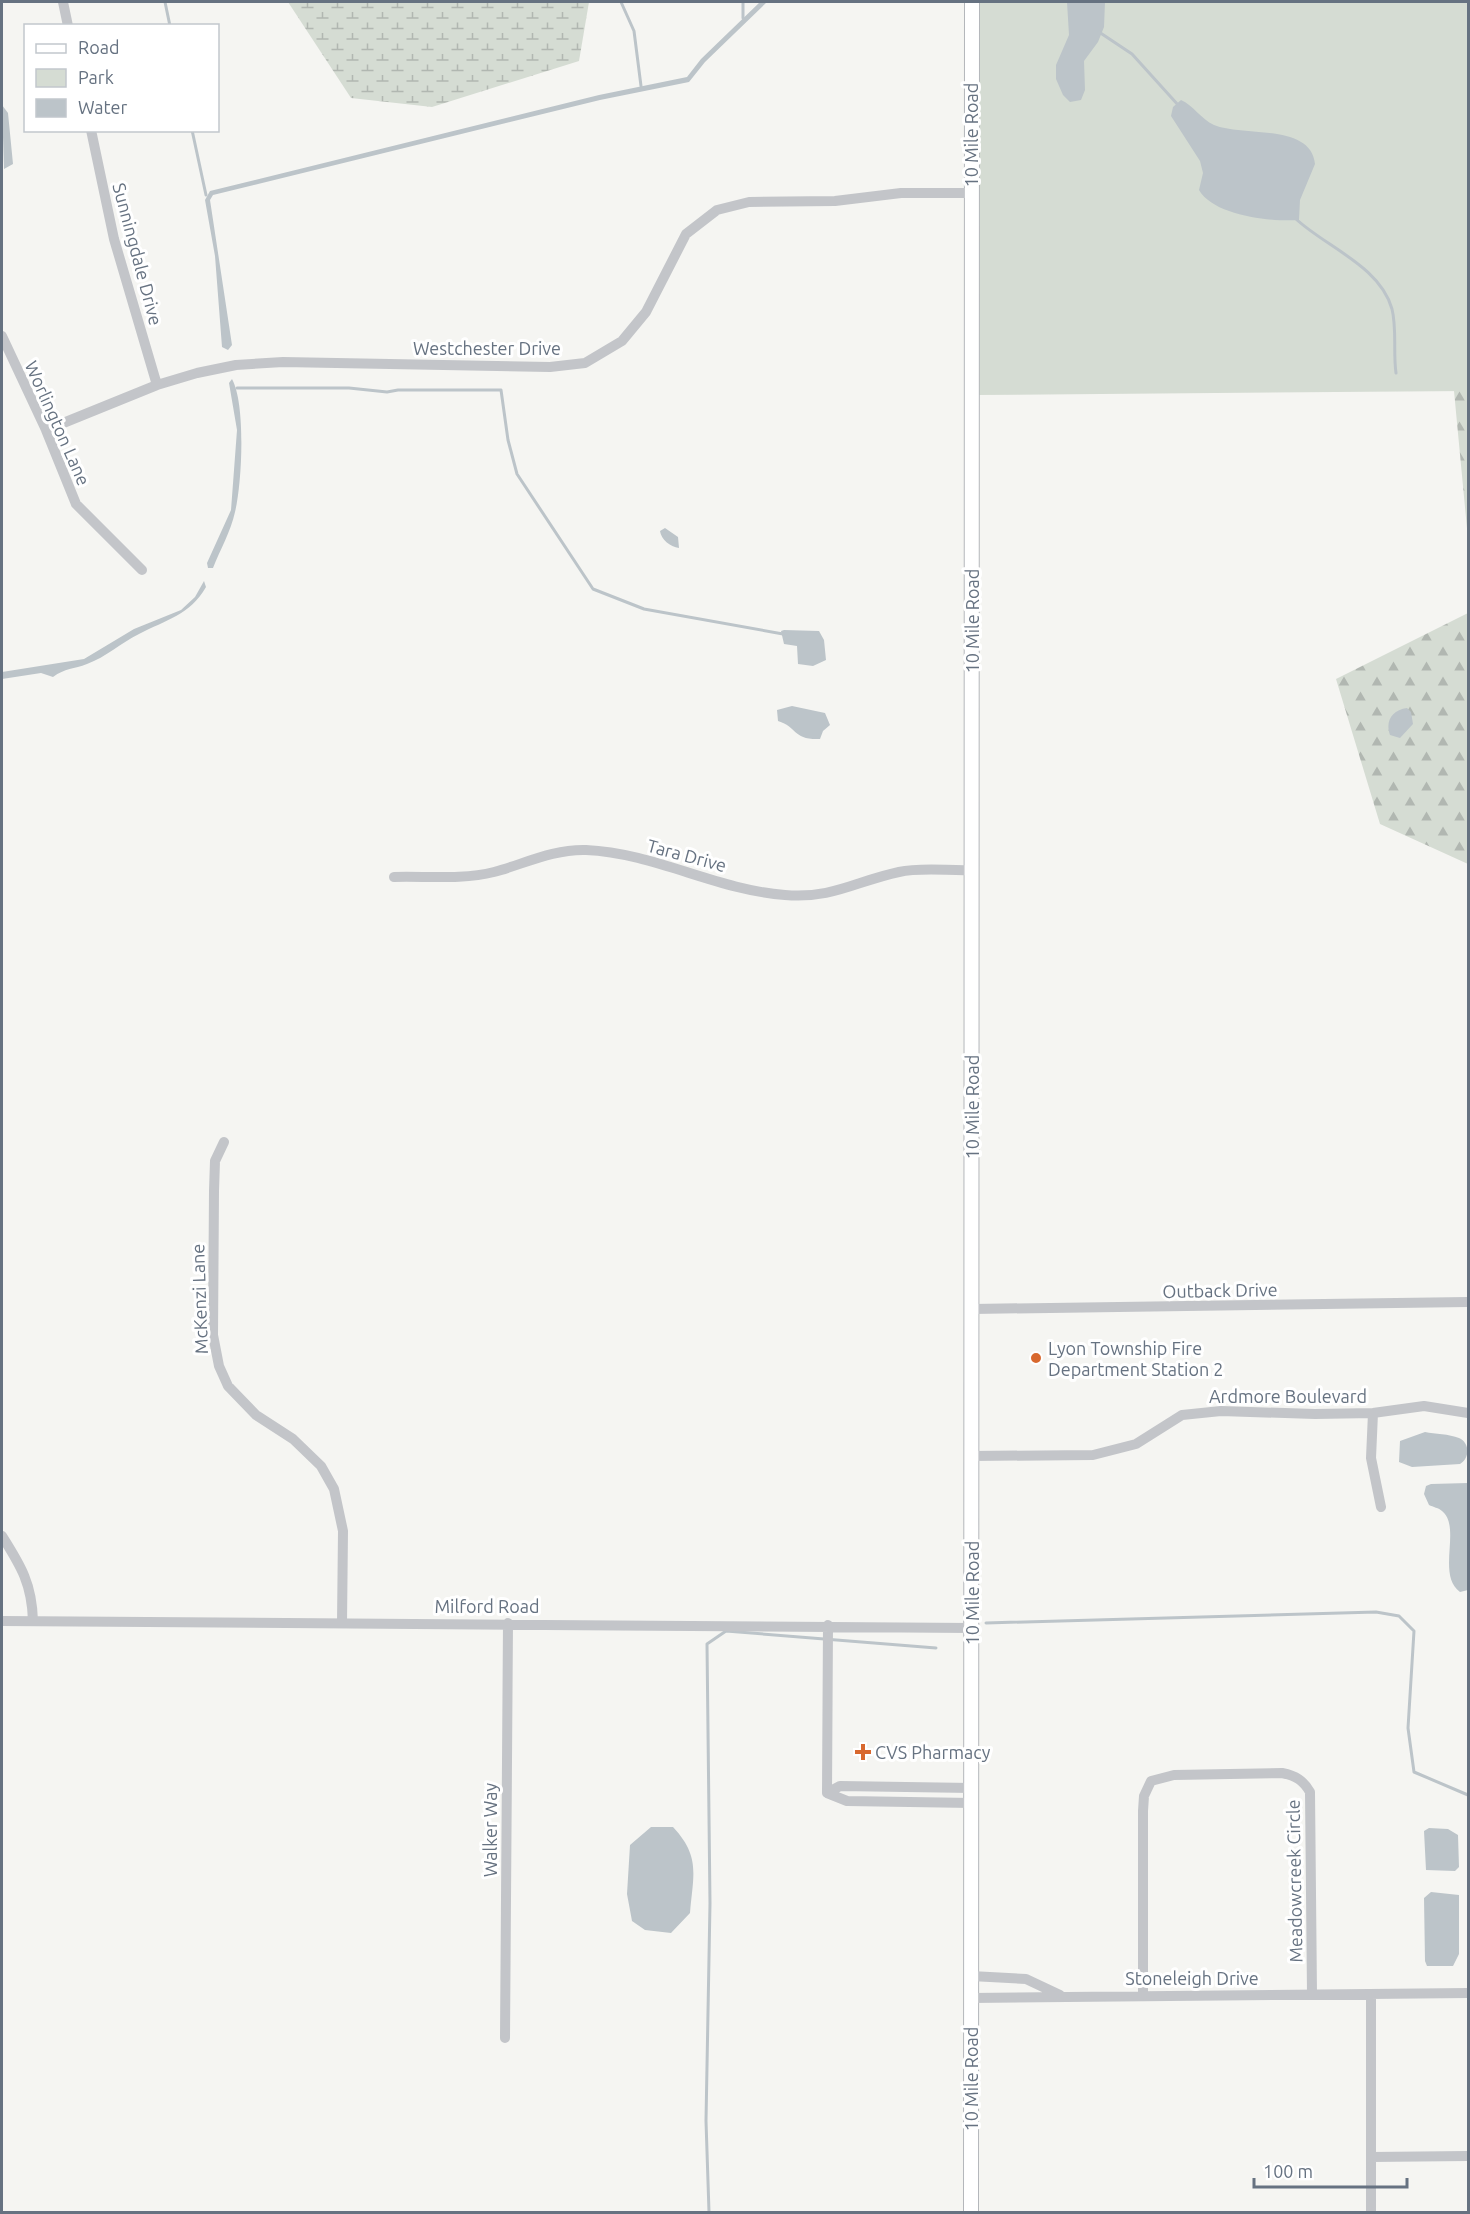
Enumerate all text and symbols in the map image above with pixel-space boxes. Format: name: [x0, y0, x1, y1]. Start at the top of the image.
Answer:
legend: [24, 24, 219, 132]
text: Road: [78, 37, 120, 57]
text: Park: [78, 67, 114, 87]
street label: 10 Mile Road: [961, 83, 981, 187]
text: Water: [78, 97, 128, 117]
street label: Sunningdale Drive: [109, 181, 167, 327]
street label: Westchester Drive: [413, 338, 561, 358]
street label: Worlington Lane: [22, 358, 94, 488]
street label: 10 Mile Road: [962, 569, 982, 673]
street label: Tara Drive: [645, 835, 729, 875]
street label: 10 Mile Road: [962, 1055, 982, 1159]
street label: McKenzi Lane: [187, 1243, 211, 1355]
street label: Outback Drive: [1162, 1279, 1278, 1301]
place label: Lyon Township Fire Department Station 2: [1048, 1338, 1224, 1379]
marker: Lyon Township Fire Department Station 2: [1029, 1351, 1043, 1365]
street label: Ardmore Boulevard: [1209, 1386, 1367, 1406]
street label: 10 Mile Road: [962, 1541, 982, 1645]
street label: Milford Road: [434, 1596, 540, 1616]
place label: CVS Pharmacy: [875, 1742, 991, 1762]
marker: CVS Pharmacy: [856, 1745, 870, 1759]
street label: Walker Way: [480, 1783, 500, 1877]
street label: Meadowcreek Circle: [1283, 1799, 1305, 1963]
street label: Stoneleigh Drive: [1125, 1968, 1259, 1988]
street label: 10 Mile Road: [961, 2027, 981, 2131]
scale bar: [1254, 2151, 1407, 2189]
text: 100 m: [1263, 2161, 1313, 2181]

